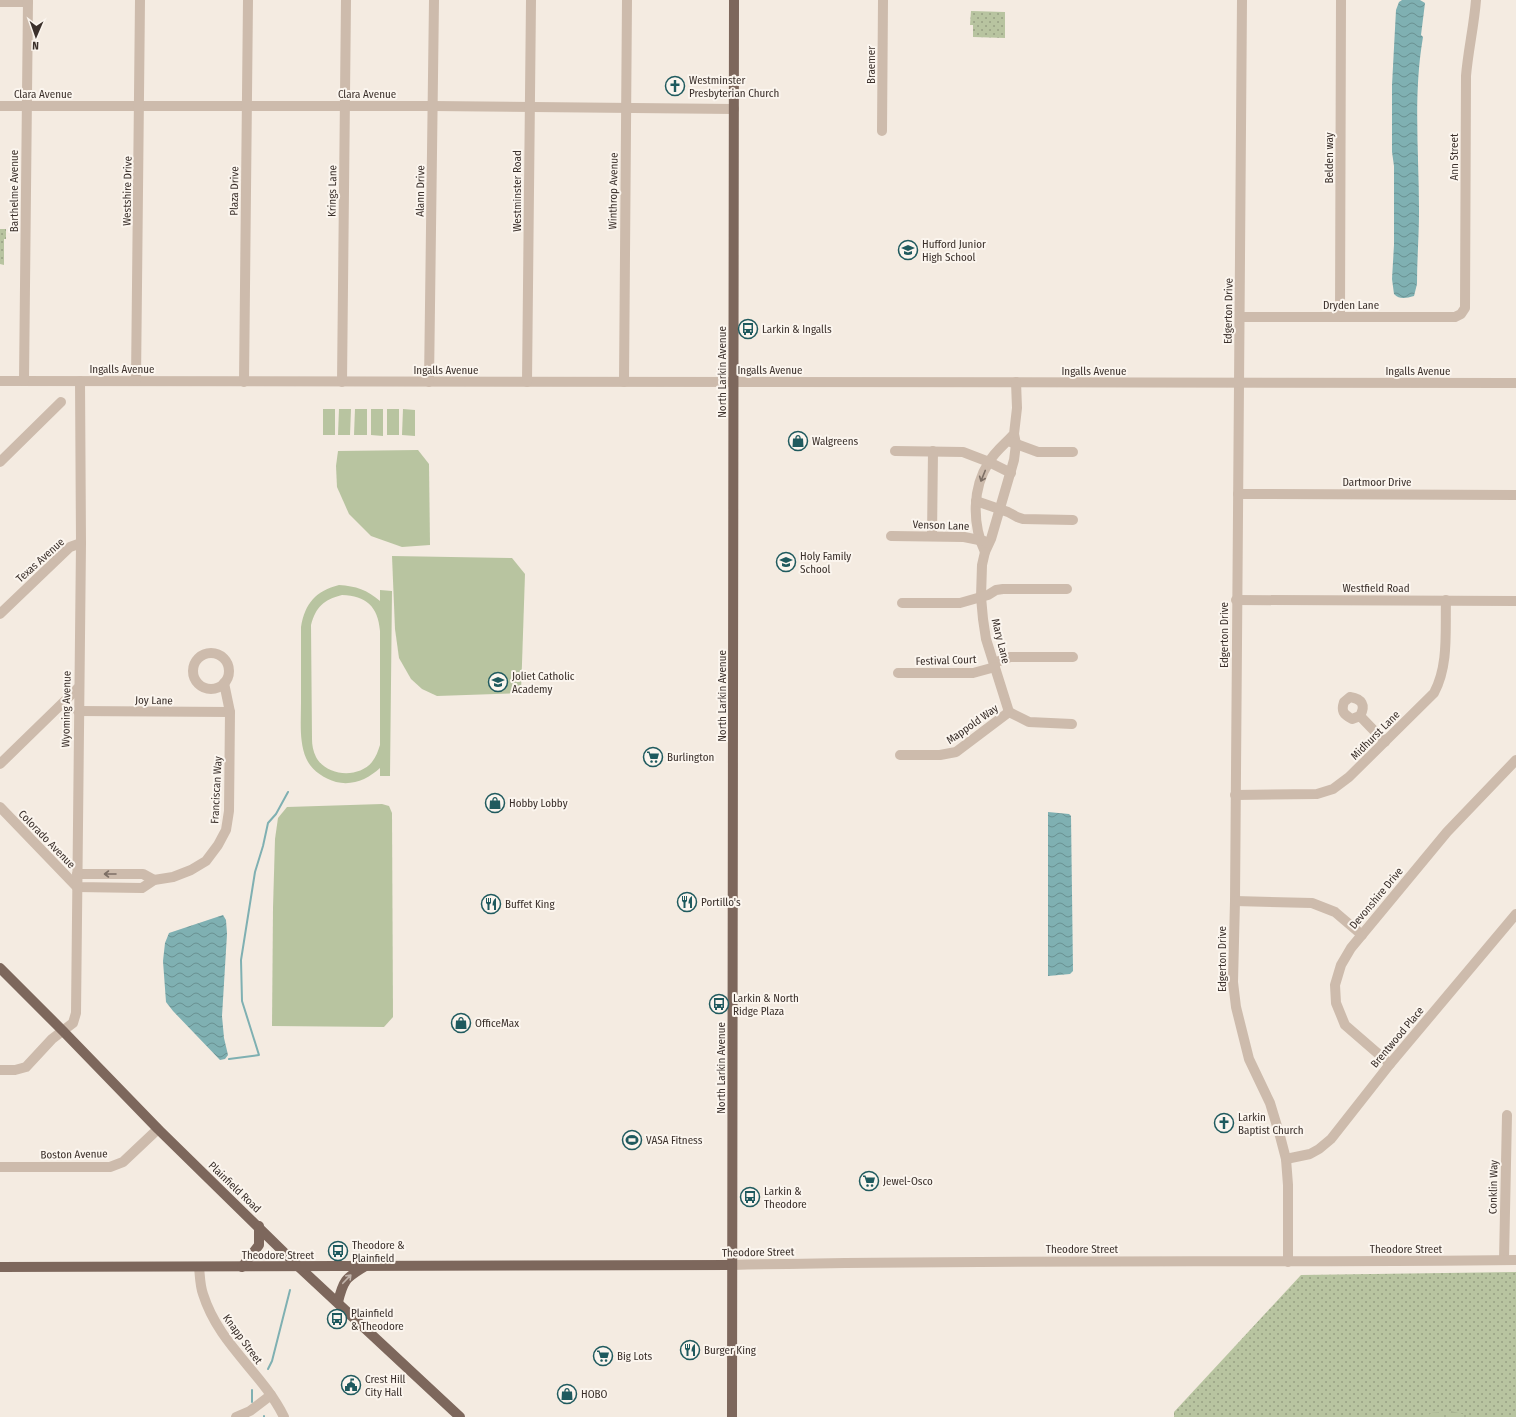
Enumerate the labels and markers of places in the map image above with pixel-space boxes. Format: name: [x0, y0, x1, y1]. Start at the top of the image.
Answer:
place label: Westminster Presbyterian Church: [689, 74, 779, 100]
church icon: Westminster Presbyterian Church: [664, 75, 686, 97]
place label: Hufford Junior High School: [922, 238, 986, 264]
school or university icon: Hufford Junior High School: [897, 239, 919, 261]
bus stop icon: Larkin & Ingalls: [737, 318, 759, 340]
place label: Larkin & Ingalls: [762, 323, 832, 336]
shop icon: Walgreens: [787, 430, 809, 452]
place label: Walgreens: [812, 435, 858, 448]
place label: Holy Family School: [800, 550, 851, 576]
school or university icon: Holy Family School: [775, 551, 797, 573]
place label: Joliet Catholic Academy: [512, 670, 575, 696]
school or university icon: Joliet Catholic Academy: [487, 671, 509, 693]
supermarket icon: Burlington: [642, 746, 664, 768]
place label: Burlington: [667, 751, 714, 764]
shop icon: Hobby Lobby: [484, 792, 506, 814]
place label: Hobby Lobby: [509, 797, 568, 810]
restaurant icon: Portillo's: [676, 891, 698, 913]
restaurant icon: Buffet King: [480, 893, 502, 915]
place label: Portillo's: [701, 896, 741, 909]
place label: Buffet King: [505, 898, 555, 911]
place label: Larkin & North Ridge Plaza: [733, 992, 799, 1018]
bus stop icon: Larkin & North Ridge Plaza: [708, 993, 730, 1015]
shop icon: OfficeMax: [450, 1012, 472, 1034]
place label: OfficeMax: [475, 1017, 519, 1030]
place label: Larkin Baptist Church: [1238, 1111, 1304, 1137]
church icon: Larkin Baptist Church: [1213, 1112, 1235, 1134]
sports icon: VASA Fitness: [621, 1129, 643, 1151]
place label: VASA Fitness: [646, 1134, 703, 1147]
supermarket icon: Jewel-Osco: [858, 1170, 880, 1192]
place label: Jewel-Osco: [883, 1175, 933, 1188]
place label: Larkin & Theodore: [764, 1185, 807, 1211]
bus stop icon: Larkin & Theodore: [739, 1186, 761, 1208]
place label: Theodore & Plainfield: [352, 1239, 405, 1265]
bus stop icon: Theodore & Plainfield: [327, 1240, 349, 1262]
place label: Plainfield & Theodore: [351, 1307, 404, 1333]
bus stop icon: Plainfield & Theodore: [326, 1308, 348, 1330]
restaurant icon: Burger King: [679, 1339, 701, 1361]
place label: Burger King: [704, 1344, 757, 1357]
supermarket icon: Big Lots: [592, 1345, 614, 1367]
place label: Big Lots: [617, 1350, 653, 1363]
place label: Crest Hill City Hall: [365, 1373, 406, 1399]
public building icon: Crest Hill City Hall: [340, 1374, 362, 1396]
shop icon: HOBO: [556, 1383, 578, 1405]
place label: HOBO: [581, 1388, 608, 1401]

